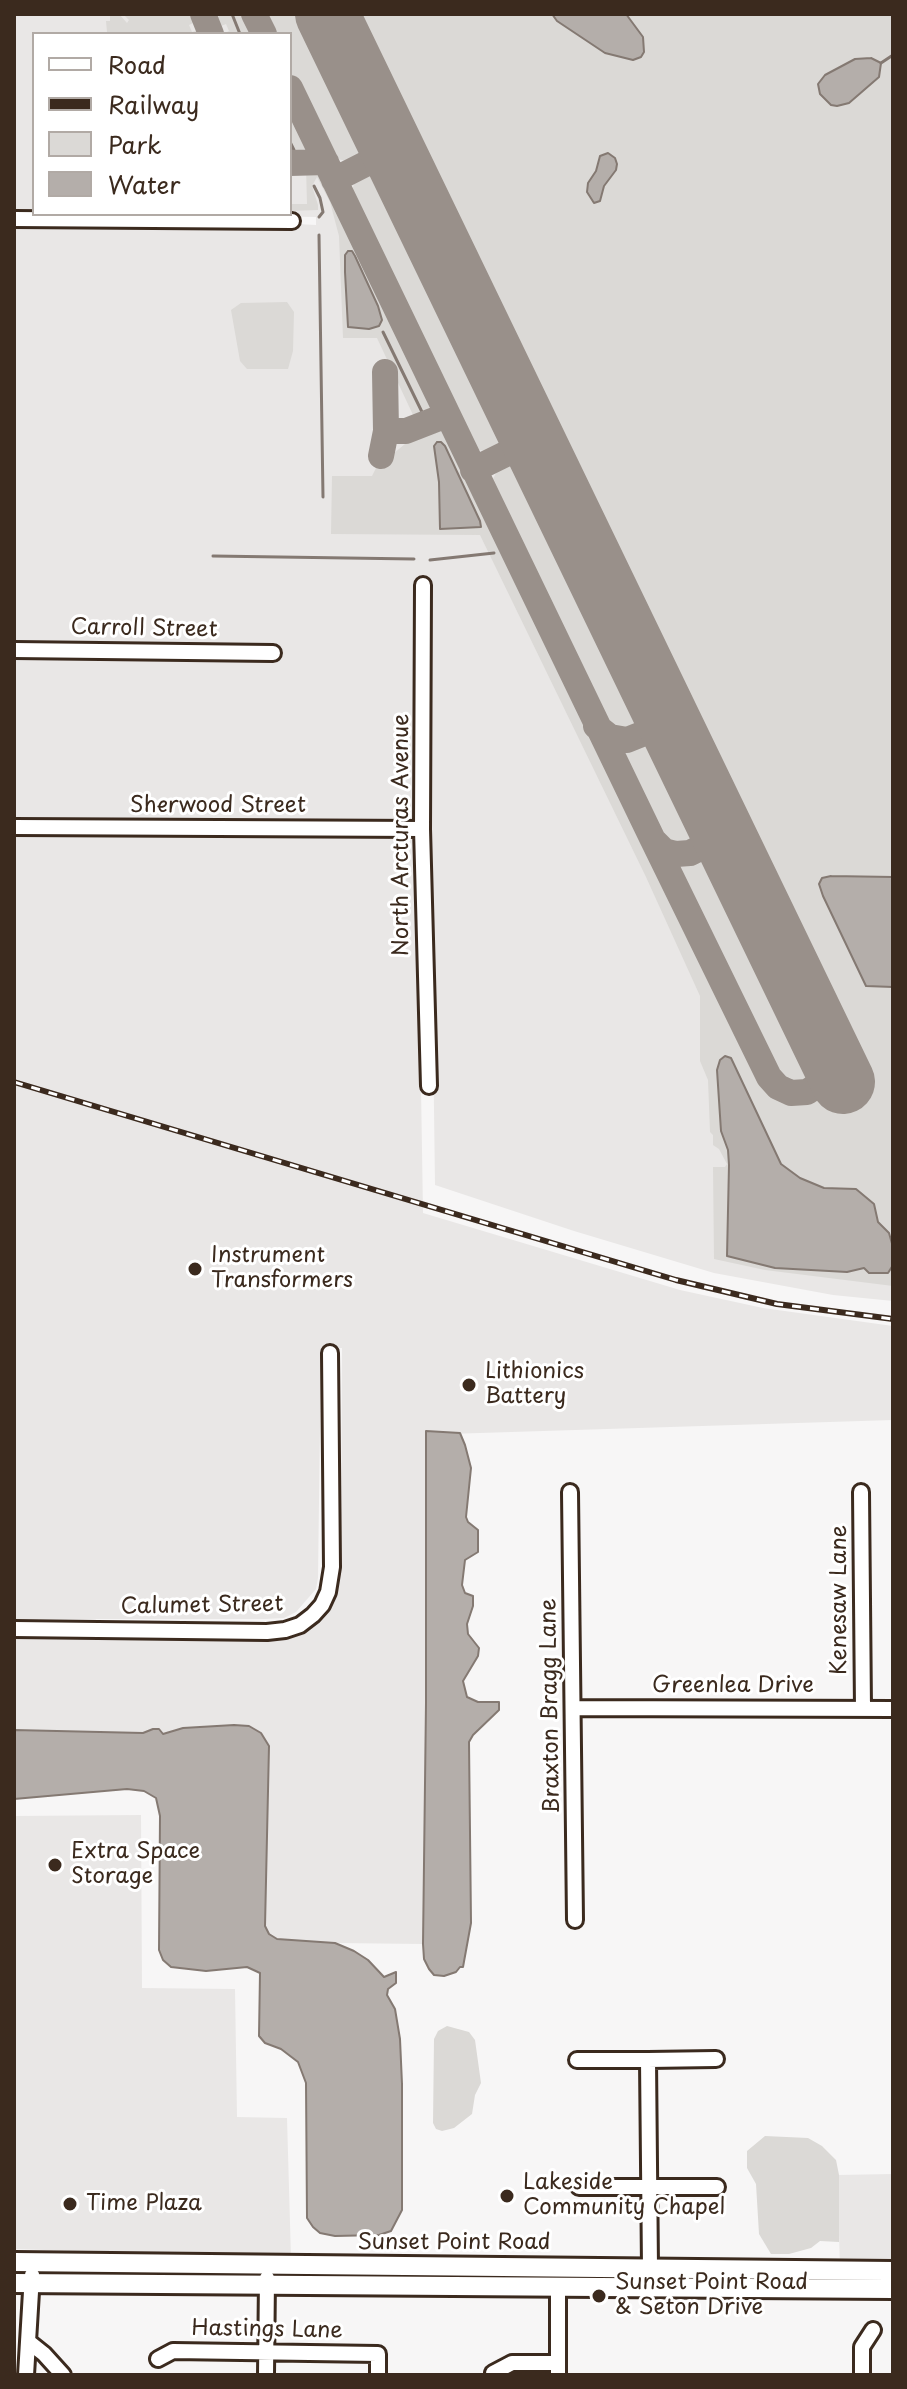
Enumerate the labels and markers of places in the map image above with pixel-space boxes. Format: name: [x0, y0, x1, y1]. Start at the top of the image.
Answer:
place label: Instrument Transformers: [211, 1243, 353, 1294]
marker: Instrument Transformers: [186, 1260, 204, 1278]
place label: Lithionics Battery: [485, 1359, 584, 1410]
marker: Lithionics Battery: [460, 1376, 478, 1394]
place label: Extra Space Storage: [71, 1839, 200, 1890]
marker: Extra Space Storage: [46, 1856, 64, 1874]
place label: Lakeside Community Chapel: [523, 2170, 725, 2222]
marker: Lakeside Community Chapel: [498, 2187, 516, 2205]
place label: Time Plaza: [86, 2191, 202, 2217]
marker: Time Plaza: [61, 2195, 79, 2213]
place label: Sunset Point Road & Seton Drive: [615, 2270, 808, 2322]
marker: Sunset Point Road & Seton Drive: [590, 2287, 608, 2305]

